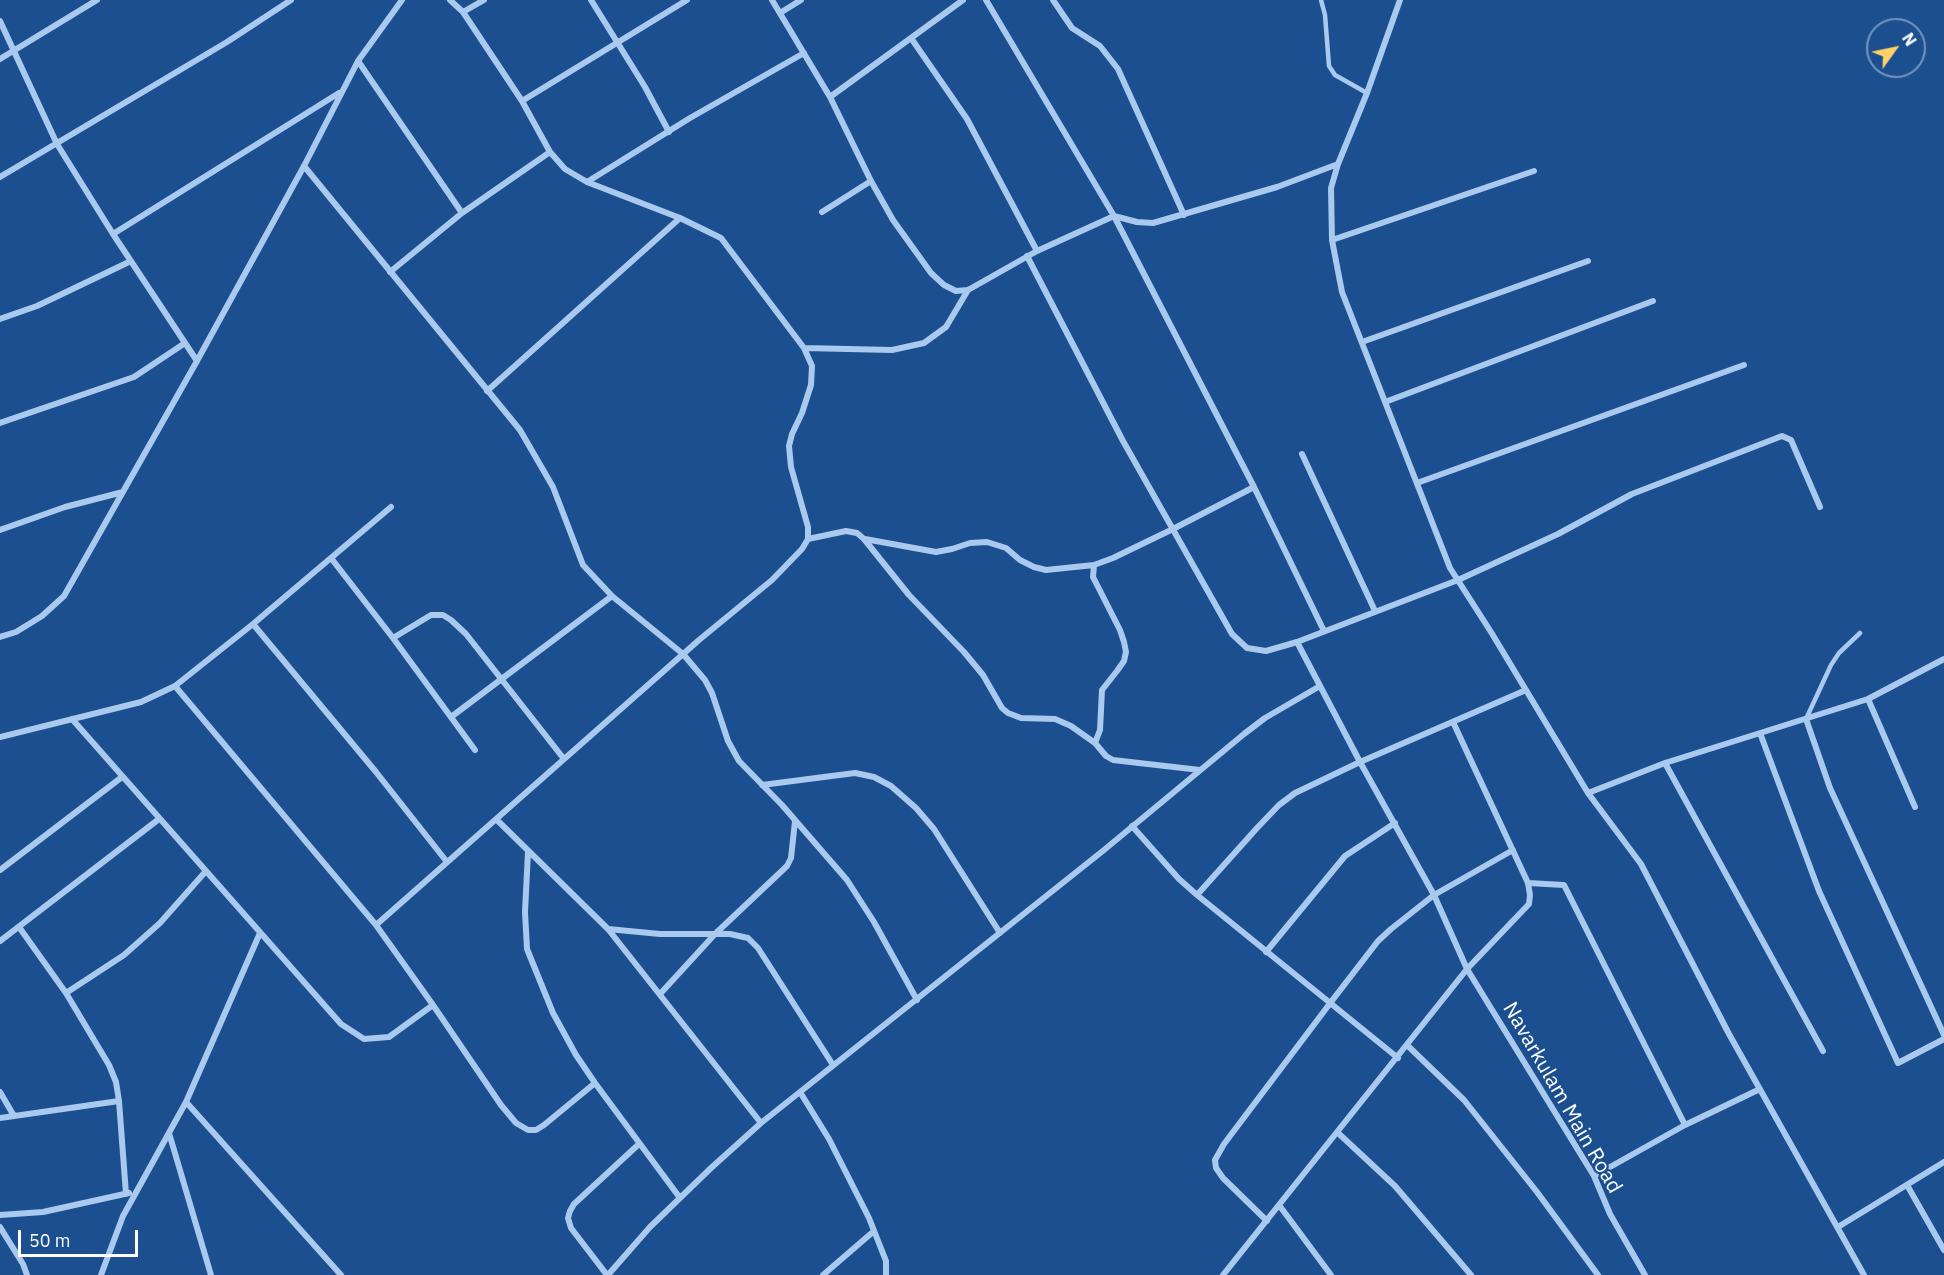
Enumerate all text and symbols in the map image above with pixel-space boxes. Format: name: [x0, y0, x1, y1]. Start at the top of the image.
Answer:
north arrow: [1866, 18, 1926, 78]
text: N: [1898, 29, 1921, 50]
street label: Navarkulam Main Road: [1497, 998, 1627, 1198]
scale bar: [21, 1218, 141, 1256]
text: 50 m: [29, 1229, 71, 1252]

